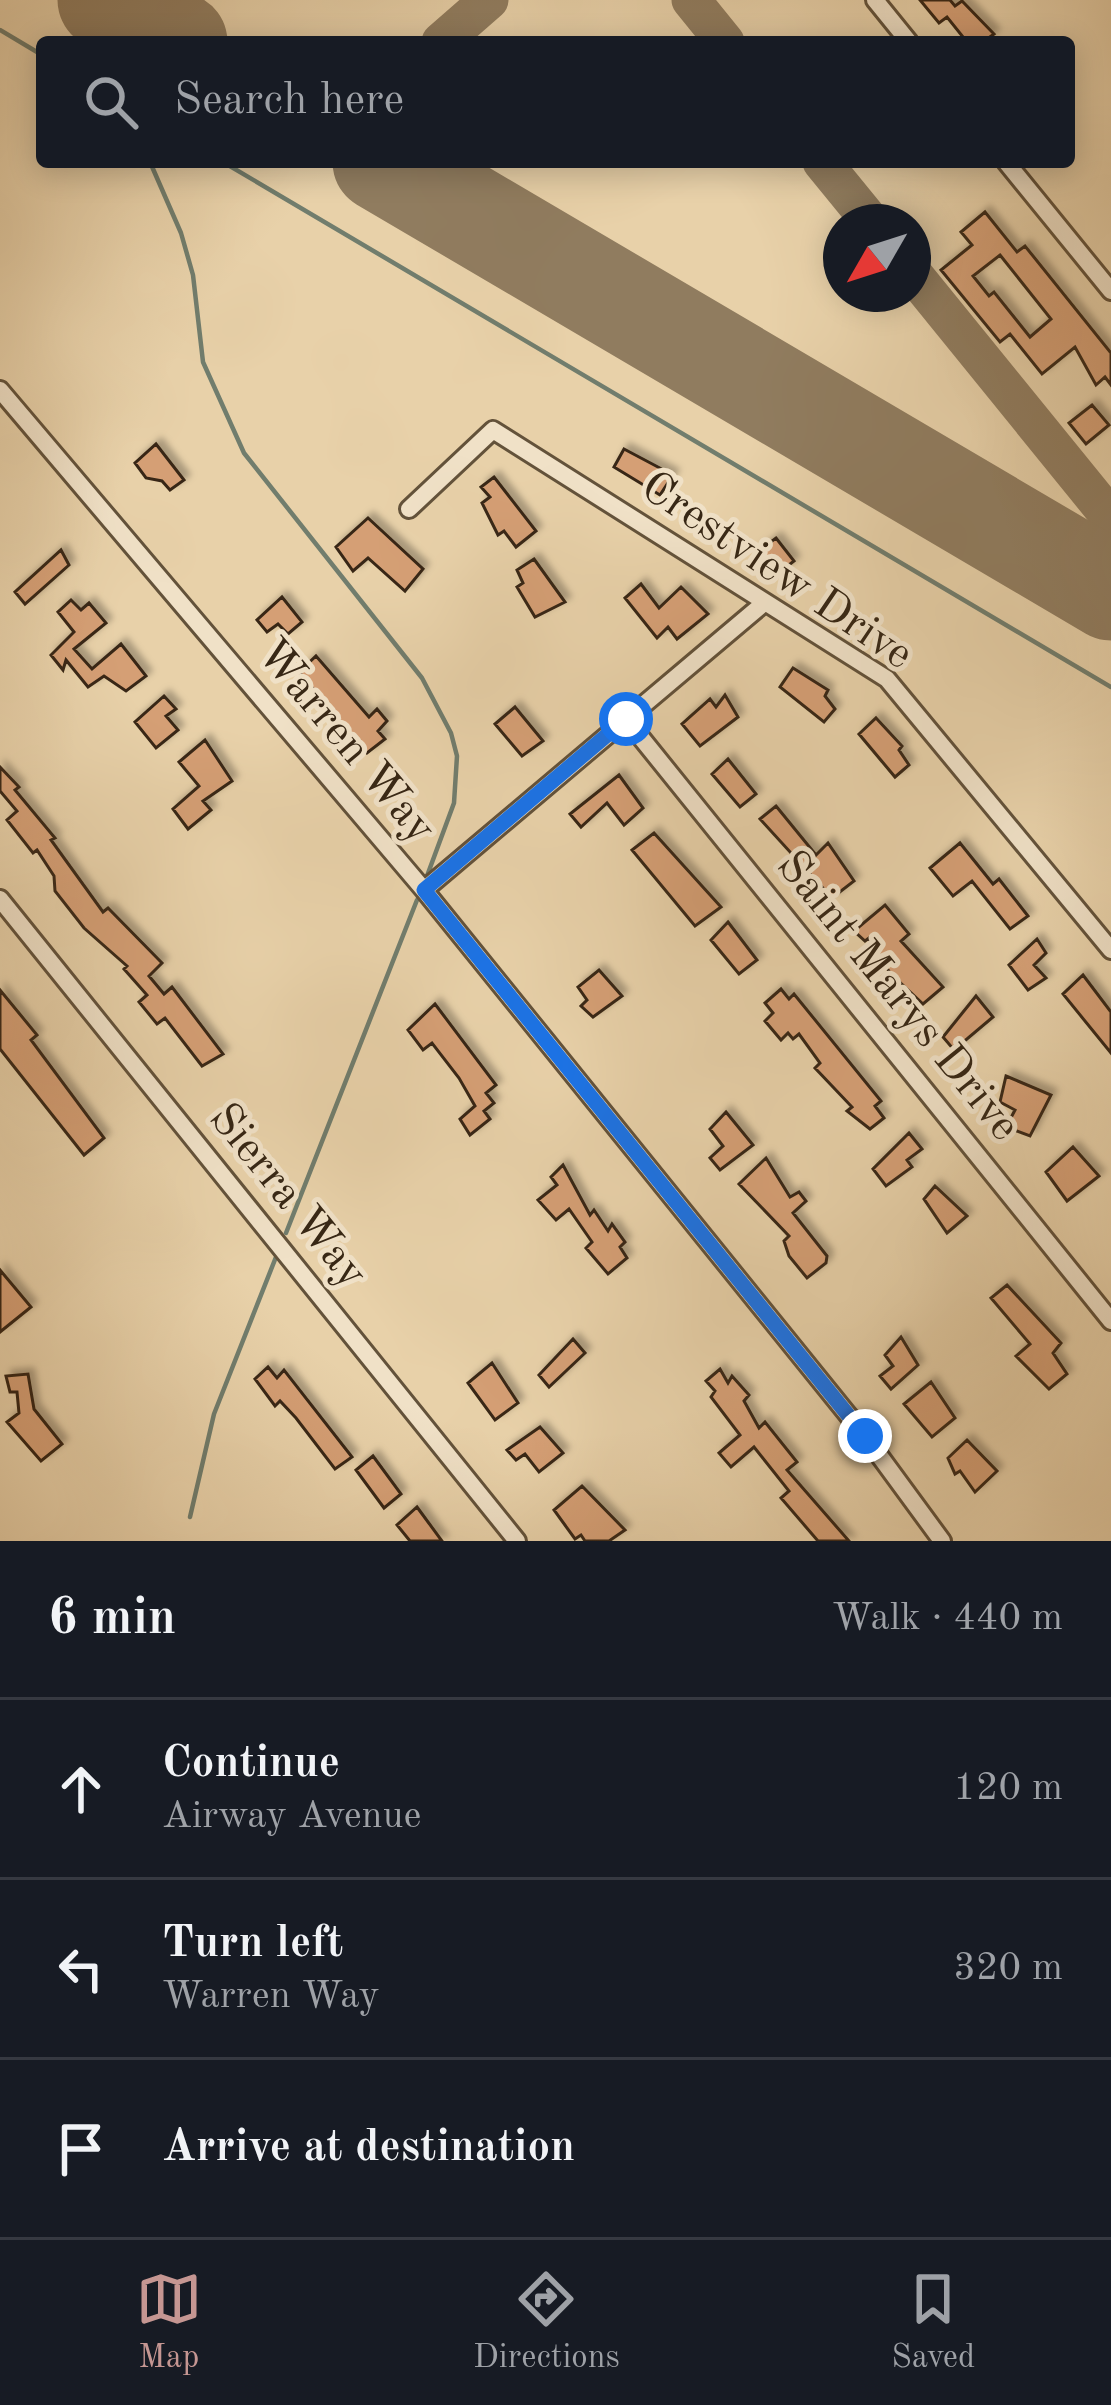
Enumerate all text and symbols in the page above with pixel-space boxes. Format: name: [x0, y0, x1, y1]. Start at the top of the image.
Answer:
search box: [36, 36, 1075, 168]
icon: search: [78, 69, 144, 135]
text: Search here: [174, 79, 404, 124]
north arrow: [823, 204, 931, 312]
street label: Crestview Drive: [632, 465, 920, 679]
street label: Warren Way: [247, 631, 443, 853]
route start: [599, 692, 653, 746]
street label: Saint Marys Drive: [767, 844, 1027, 1150]
street label: Sierra Way: [200, 1096, 374, 1298]
route end: [838, 1409, 892, 1463]
text: 6 min: [48, 1594, 176, 1645]
text: Walk · 440 m: [832, 1599, 1063, 1638]
text: Continue: [162, 1742, 340, 1787]
icon: ahead: [48, 1756, 114, 1822]
text: 120 m: [953, 1769, 1063, 1808]
text: Airway Avenue: [162, 1797, 421, 1836]
text: Turn left: [162, 1922, 343, 1967]
icon: left: [48, 1936, 114, 2002]
text: 320 m: [953, 1949, 1063, 1988]
text: Warren Way: [162, 1977, 380, 2016]
icon: arrive: [48, 2116, 114, 2182]
text: Arrive at destination: [162, 2126, 575, 2171]
tab: Map: [136, 2266, 202, 2379]
tab: Directions: [473, 2266, 620, 2379]
tab: Saved: [891, 2266, 975, 2379]

